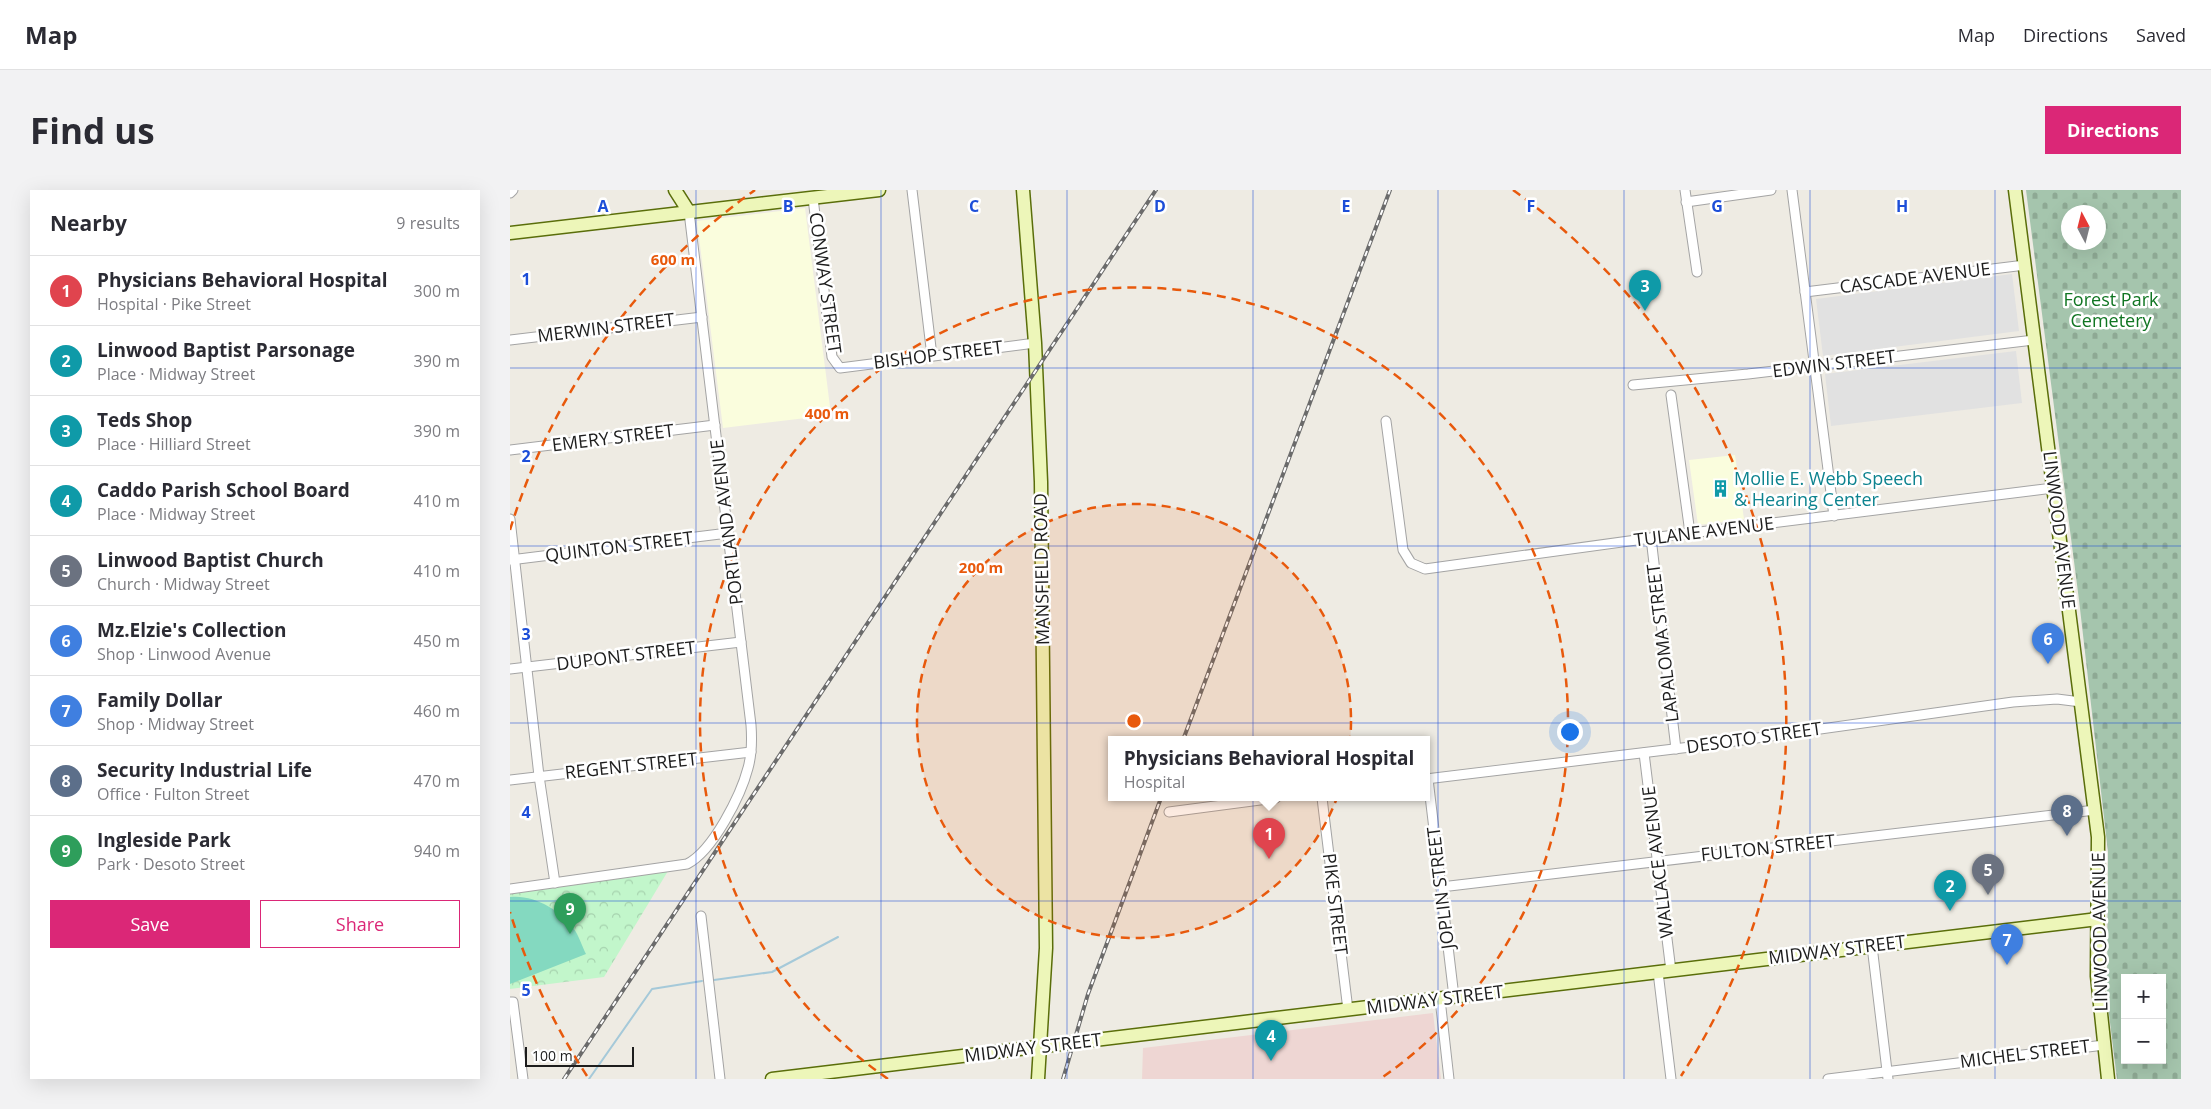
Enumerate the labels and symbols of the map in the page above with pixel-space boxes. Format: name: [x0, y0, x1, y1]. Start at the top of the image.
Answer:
text: A: [597, 195, 609, 217]
text: B: [783, 195, 793, 217]
text: C: [969, 195, 979, 217]
text: D: [1154, 195, 1166, 217]
text: E: [1342, 195, 1351, 217]
text: F: [1527, 195, 1535, 217]
text: G: [1711, 195, 1723, 217]
text: H: [1896, 195, 1908, 217]
north arrow: [2061, 205, 2106, 250]
street label: CONWAY STREET: [804, 211, 848, 355]
text: 600 m: [651, 249, 695, 269]
street label: CASCADE AVENUE: [1838, 256, 1992, 298]
text: 1: [521, 268, 531, 290]
pin: 3: [1629, 270, 1661, 311]
park label: Forest Park Cemetery: [2064, 287, 2159, 332]
street label: MERWIN STREET: [536, 307, 676, 347]
street label: BISHOP STREET: [872, 334, 1004, 374]
street label: EDWIN STREET: [1771, 344, 1897, 382]
text: 400 m: [805, 403, 849, 423]
street label: EMERY STREET: [550, 418, 675, 456]
street label: PORTLAND AVENUE: [704, 438, 748, 606]
text: 2: [521, 445, 531, 467]
street label: LINWOOD AVENUE: [2038, 449, 2082, 610]
place label: Mollie E. Webb Speech & Hearing Center: [1734, 466, 1923, 511]
building icon: Mollie E. Webb Speech & Hearing Center: [1710, 479, 1730, 499]
street label: MANSFIELD ROAD: [1028, 493, 1054, 645]
street label: TULANE AVENUE: [1633, 511, 1775, 552]
street label: QUINTON STREET: [544, 525, 694, 567]
text: 200 m: [959, 557, 1003, 577]
street label: LAPALOMA STREET: [1640, 562, 1684, 724]
text: 3: [521, 623, 531, 645]
pin: 6: [2032, 623, 2064, 664]
street label: DUPONT STREET: [555, 635, 697, 675]
centre of rings: [1125, 712, 1143, 730]
street label: DESOTO STREET: [1685, 716, 1823, 758]
your location: [1557, 719, 1583, 745]
street label: REGENT STREET: [563, 746, 698, 784]
street label: WALLACE AVENUE: [1636, 785, 1678, 940]
pin: 8: [2051, 795, 2083, 836]
text: 4: [521, 801, 531, 823]
pin: 1: [1253, 818, 1285, 859]
street label: JOPLIN STREET: [1421, 825, 1460, 953]
street label: FULTON STREET: [1700, 828, 1836, 866]
street label: PIKE STREET: [1318, 852, 1354, 956]
street label: LINWOOD AVENUE: [2086, 852, 2112, 1012]
pin: 5: [1972, 854, 2004, 895]
pin: 2: [1934, 870, 1966, 911]
pin: 9: [554, 893, 586, 934]
pin: 7: [1991, 924, 2023, 965]
street label: MIDWAY STREET: [1767, 929, 1907, 969]
text: 5: [521, 979, 531, 1001]
street label: MIDWAY STREET: [1365, 979, 1505, 1019]
pin: 4: [1255, 1020, 1287, 1061]
street label: MIDWAY STREET: [963, 1027, 1103, 1067]
street label: MICHEL STREET: [1959, 1033, 2091, 1073]
scale bar: [525, 1044, 634, 1067]

